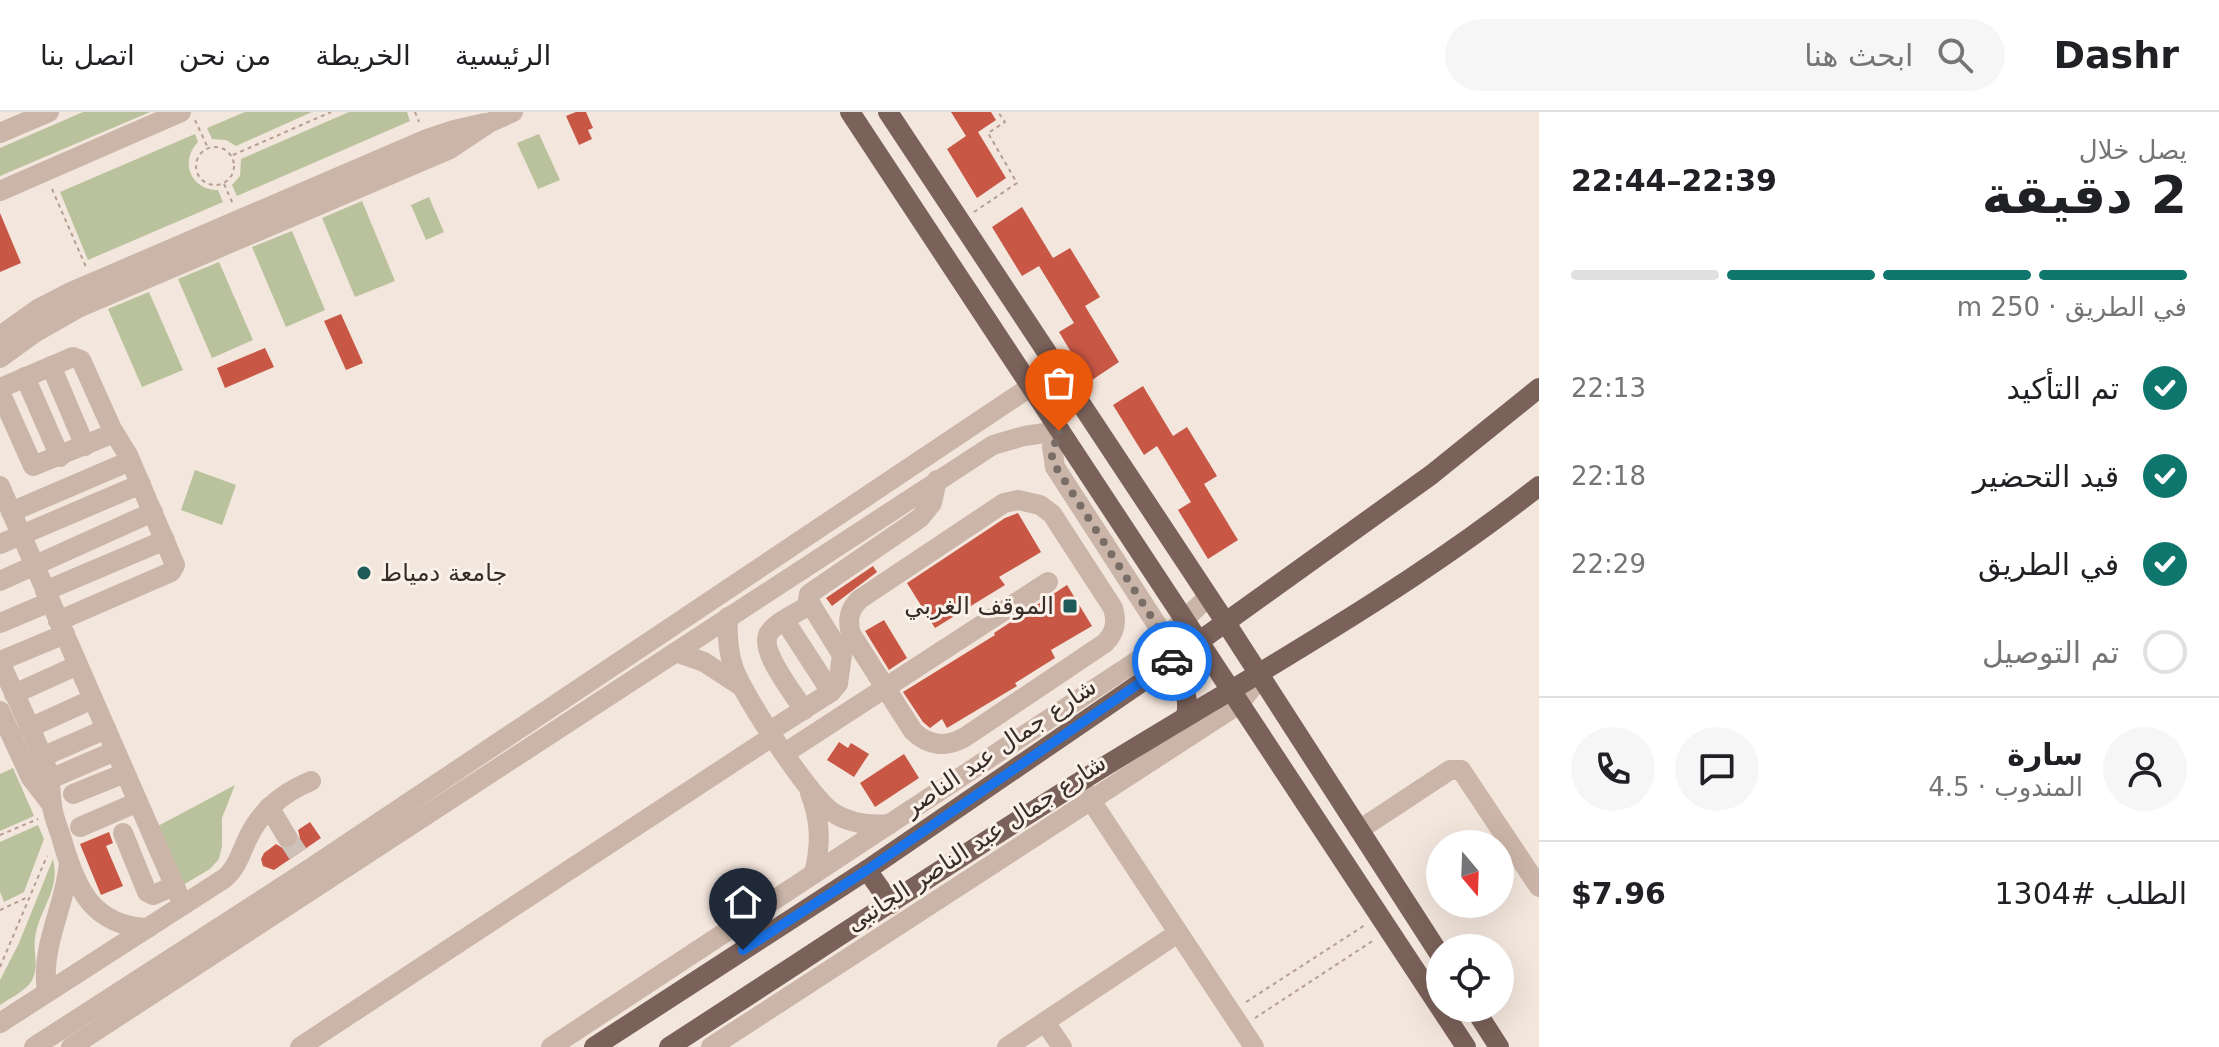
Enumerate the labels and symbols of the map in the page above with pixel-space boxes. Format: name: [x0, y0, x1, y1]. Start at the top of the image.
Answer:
pin: [1025, 349, 1093, 431]
place label: جامعة دمياط: [380, 559, 507, 587]
marker: جامعة دمياط: [355, 564, 373, 582]
place label: الموقف الغربي: [904, 592, 1054, 620]
marker: الموقف الغربي: [1061, 597, 1079, 615]
courier: [1132, 621, 1212, 701]
street label: شارع جمال عبد الناصر: [898, 672, 1102, 822]
street label: شارع جمال عبد الناصر الجانبى: [841, 748, 1111, 938]
north arrow: [1426, 830, 1514, 918]
pin: [709, 868, 777, 950]

